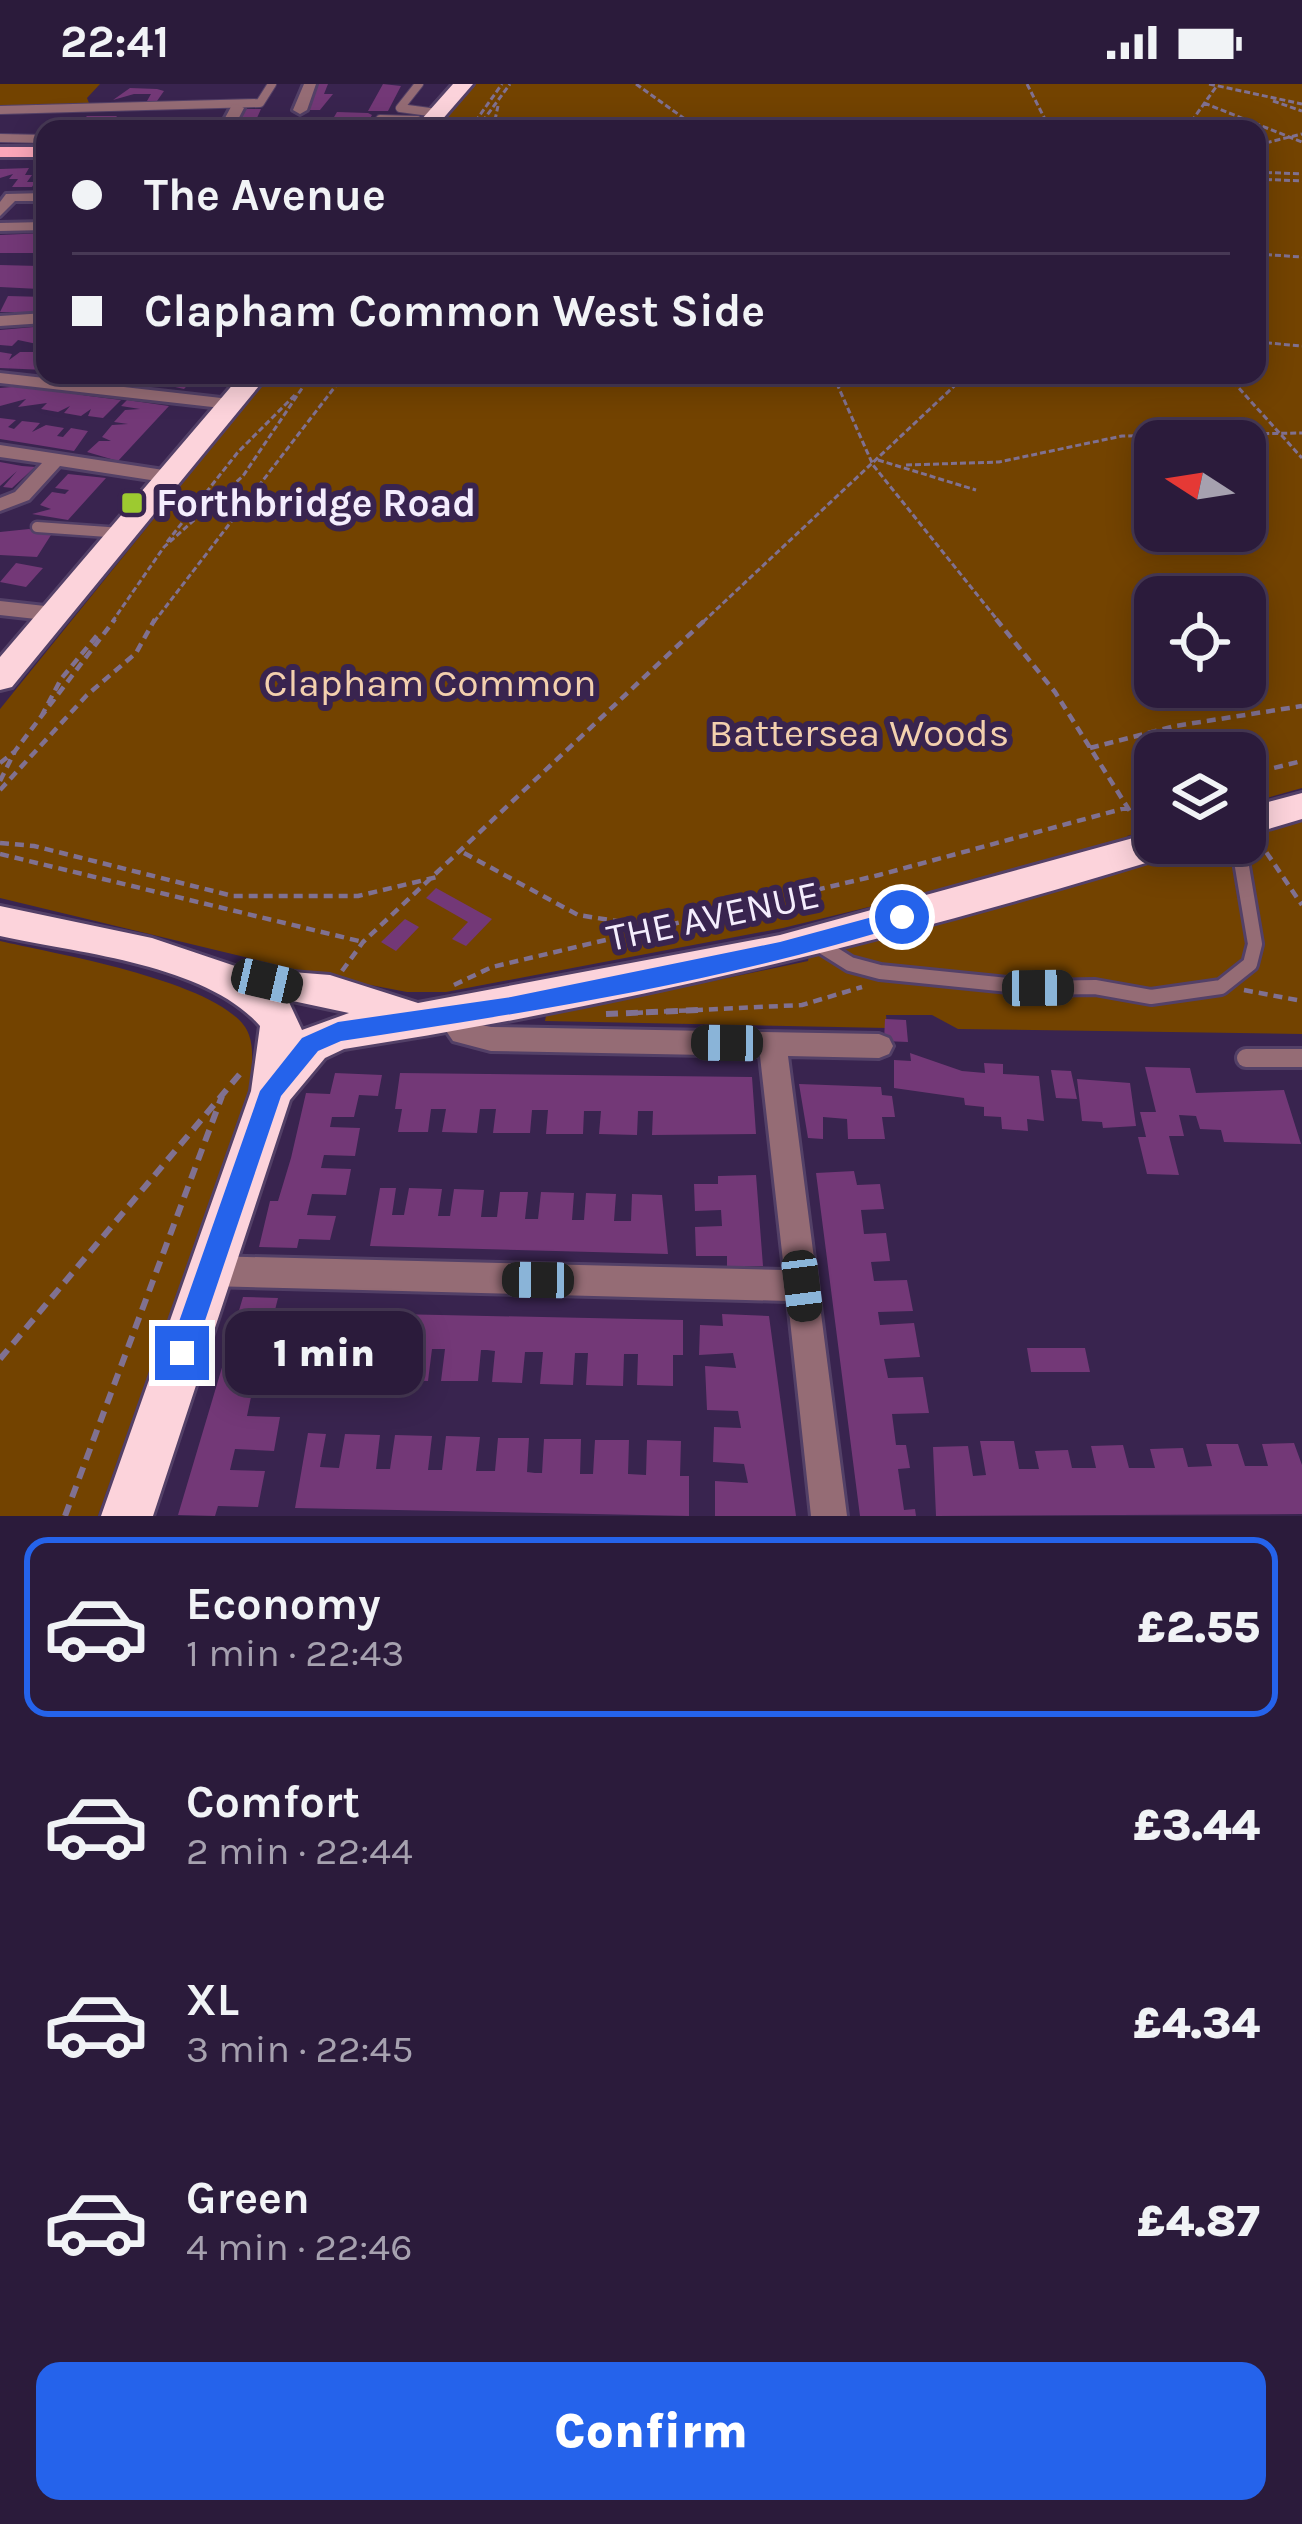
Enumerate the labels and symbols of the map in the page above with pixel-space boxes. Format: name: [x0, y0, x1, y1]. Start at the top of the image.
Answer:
north arrow: [1134, 420, 1266, 552]
place label: Forthbridge Road: [156, 480, 476, 526]
marker: Forthbridge Road: [119, 490, 145, 516]
park label: Clapham Common: [264, 660, 596, 706]
park label: Battersea Woods: [709, 710, 1009, 756]
street label: THE AVENUE: [603, 871, 823, 961]
route start: [875, 890, 929, 944]
car: [228, 955, 306, 1007]
car: [1002, 969, 1074, 1007]
car: [691, 1024, 763, 1062]
car: [780, 1248, 824, 1324]
car: [502, 1261, 574, 1299]
callout: 1 min: [224, 1311, 422, 1395]
route end: [155, 1326, 209, 1380]

